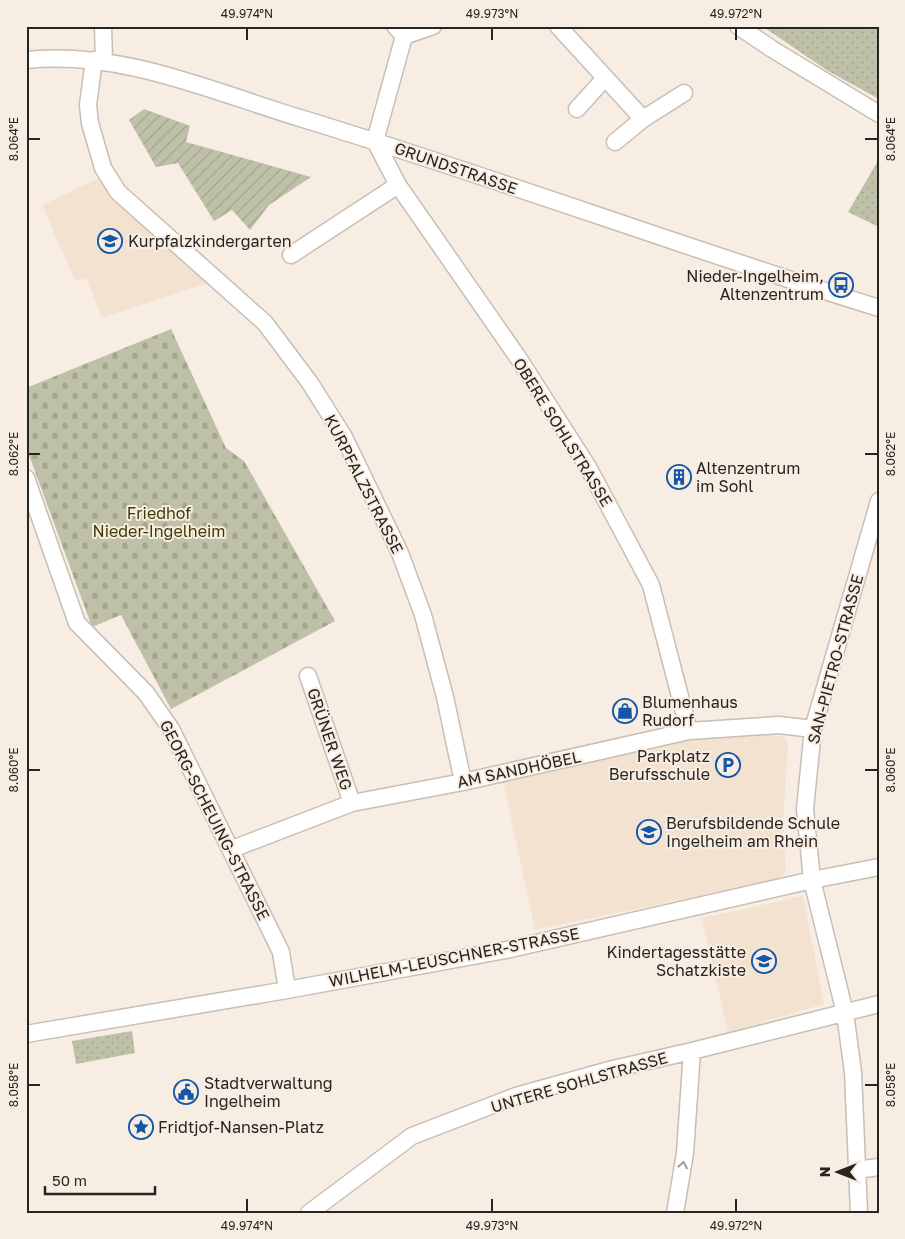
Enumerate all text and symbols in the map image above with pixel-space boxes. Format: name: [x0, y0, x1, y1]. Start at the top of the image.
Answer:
text: 49.974°N: [221, 6, 273, 21]
text: 49.973°N: [466, 6, 518, 21]
text: 49.972°N: [710, 6, 762, 21]
text: 8.064°E: [6, 117, 21, 161]
text: 8.064°E: [883, 117, 898, 161]
street label: GRUNDSTRASSE: [392, 138, 520, 198]
school or university icon: Kurpfalzkindergarten: [97, 228, 123, 254]
place label: Kurpfalzkindergarten: [128, 231, 292, 251]
place label: Nieder-Ingelheim, Altenzentrum: [686, 266, 824, 304]
bus stop icon: Nieder-Ingelheim, Altenzentrum: [828, 272, 854, 298]
street label: OBERE SOHLSTRASSE: [509, 354, 617, 510]
street label: KURPFALZSTRASSE: [320, 411, 408, 557]
text: 8.062°E: [6, 432, 21, 476]
text: 8.062°E: [883, 432, 898, 476]
place label: Altenzentrum im Sohl: [696, 458, 800, 496]
building icon: Altenzentrum im Sohl: [666, 464, 692, 490]
park label: Friedhof Nieder-Ingelheim: [93, 503, 225, 541]
street label: SAN-PIETRO-STRASSE: [803, 572, 867, 746]
street label: GRÜNER WEG: [303, 685, 357, 793]
place label: Blumenhaus Rudorf: [642, 692, 738, 730]
shop icon: Blumenhaus Rudorf: [612, 698, 638, 724]
street label: GEORG-SCHEUING-STRASSE: [156, 717, 274, 923]
street label: AM SANDHÖBEL: [455, 746, 583, 792]
place label: Parkplatz Berufsschule: [609, 746, 710, 784]
text: 8.060°E: [6, 747, 21, 793]
text: 8.060°E: [883, 747, 898, 793]
parking icon: Parkplatz Berufsschule: [715, 752, 741, 778]
place label: Berufsbildende Schule Ingelheim am Rhein: [666, 813, 840, 851]
school or university icon: Berufsbildende Schule Ingelheim am Rhein: [636, 819, 662, 845]
street label: WILHELM-LEUSCHNER-STRASSE: [327, 923, 581, 991]
place label: Kindertagesstätte Schatzkiste: [606, 942, 746, 980]
school or university icon: Kindertagesstätte Schatzkiste: [751, 948, 777, 974]
street label: UNTERE SOHLSTRASSE: [488, 1047, 670, 1117]
text: 8.058°E: [6, 1063, 21, 1107]
text: 8.058°E: [883, 1063, 898, 1107]
place label: Stadtverwaltung Ingelheim: [204, 1073, 333, 1111]
public building icon: Stadtverwaltung Ingelheim: [173, 1079, 199, 1105]
place icon: Fridtjof-Nansen-Platz: [128, 1114, 154, 1140]
place label: Fridtjof-Nansen-Platz: [158, 1117, 324, 1137]
north arrow: [812, 1146, 862, 1196]
one-way arrow: [678, 1160, 688, 1169]
scale bar: [45, 1164, 155, 1196]
text: N: [816, 1167, 833, 1177]
text: 50 m: [52, 1171, 87, 1189]
text: 49.974°N: [221, 1218, 273, 1233]
text: 49.973°N: [466, 1218, 518, 1233]
text: 49.972°N: [710, 1218, 762, 1233]

